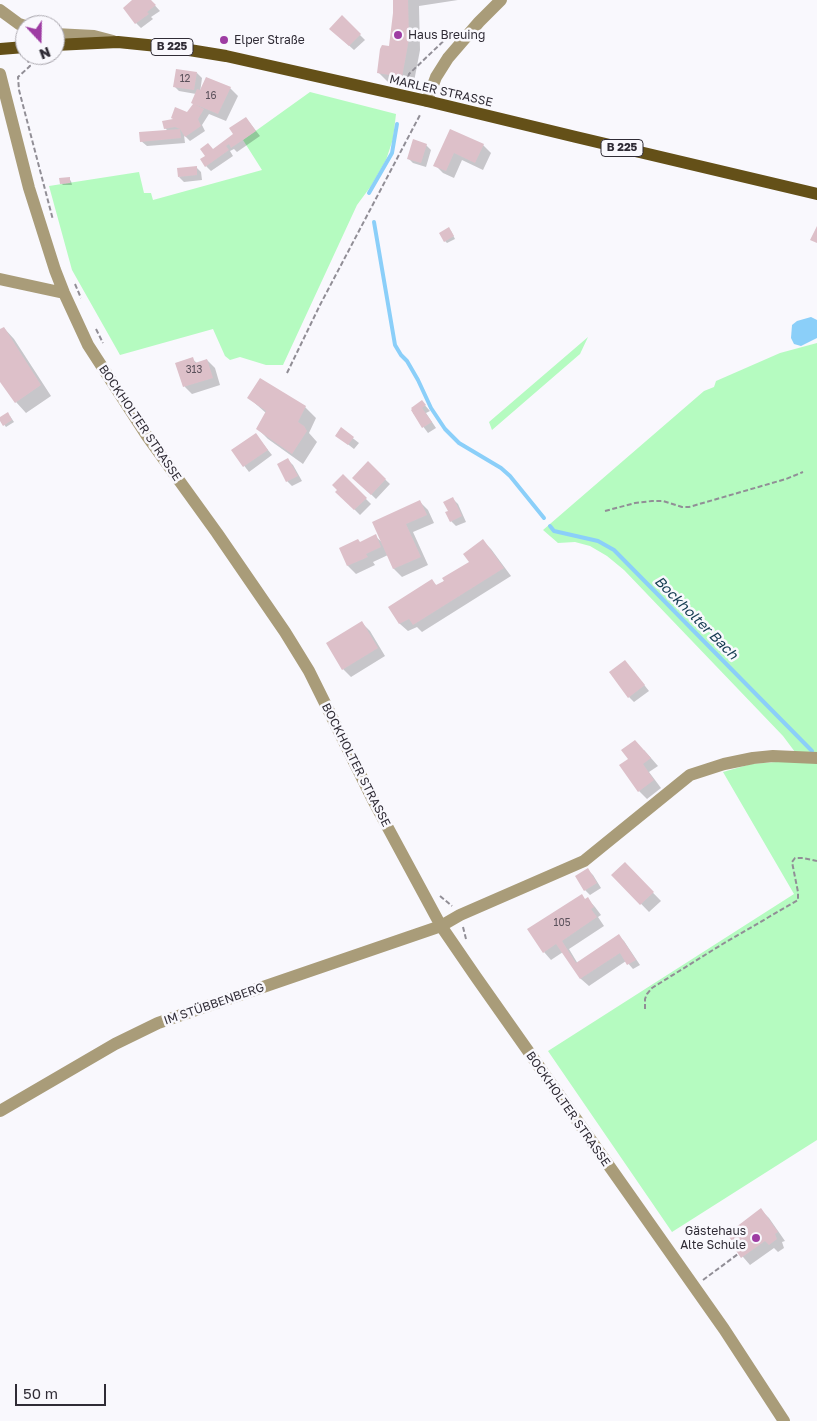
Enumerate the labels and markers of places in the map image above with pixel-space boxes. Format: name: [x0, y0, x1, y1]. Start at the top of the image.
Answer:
place label: Haus Breuing: [408, 28, 485, 42]
marker: Haus Breuing: [392, 29, 404, 41]
place label: Elper Straße: [234, 33, 305, 47]
marker: Elper Straße: [218, 34, 230, 46]
place label: Gästehaus Alte Schule: [680, 1224, 746, 1252]
marker: Gästehaus Alte Schule: [750, 1232, 762, 1244]

